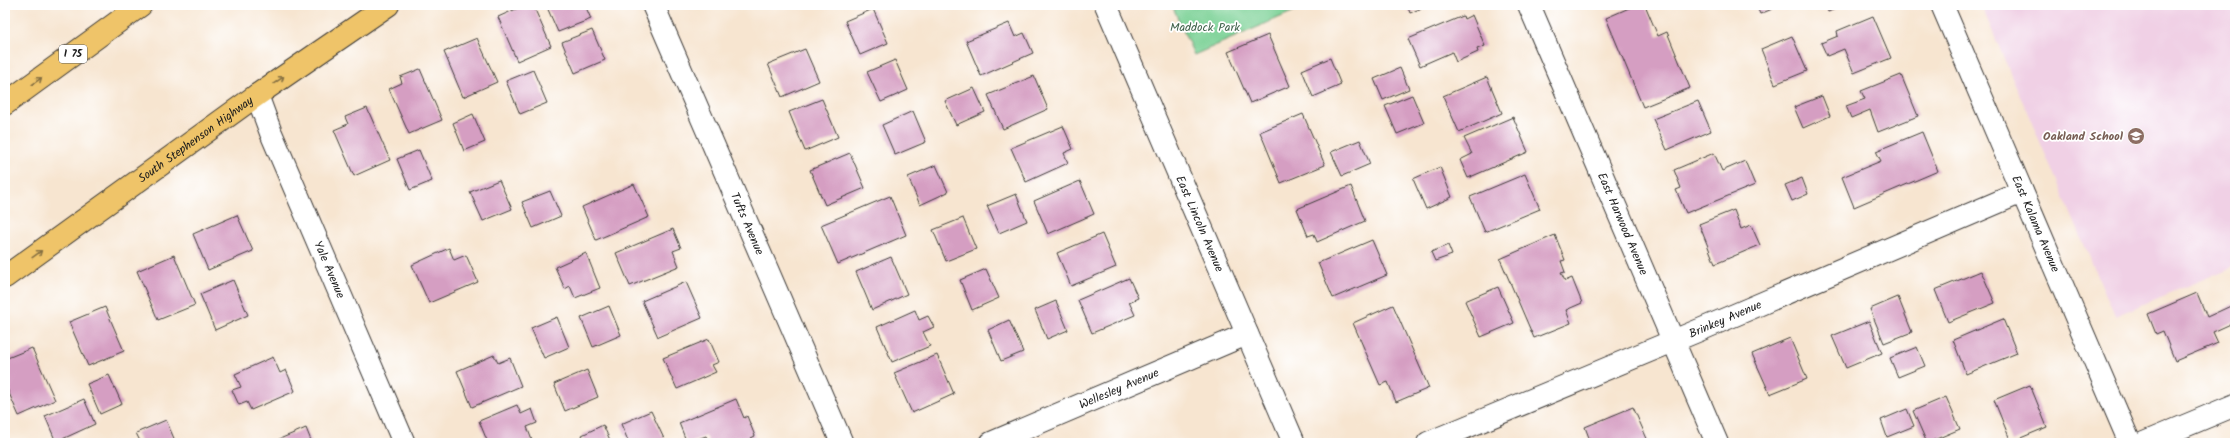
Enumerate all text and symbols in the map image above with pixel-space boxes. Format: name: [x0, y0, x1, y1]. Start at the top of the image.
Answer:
park label: Maddock Park: [1170, 18, 1240, 37]
road number: I 75: [59, 45, 87, 63]
one-way arrow: [273, 76, 284, 84]
one-way arrow: [31, 77, 42, 85]
street label: South Stephenson Highway: [134, 91, 257, 188]
school or university icon: Oakland School: [2126, 126, 2146, 146]
place label: Oakland School: [2043, 127, 2124, 146]
street label: East Harwood Avenue: [1592, 169, 1654, 279]
street label: East Lincoln Avenue: [1171, 172, 1229, 276]
street label: East Kalama Avenue: [2007, 172, 2065, 276]
street label: Tufts Avenue: [725, 189, 769, 258]
street label: Yale Avenue: [309, 238, 351, 302]
one-way arrow: [31, 250, 42, 258]
street label: Brinkey Avenue: [1686, 295, 1765, 343]
street label: Wellesley Avenue: [1076, 363, 1162, 414]

